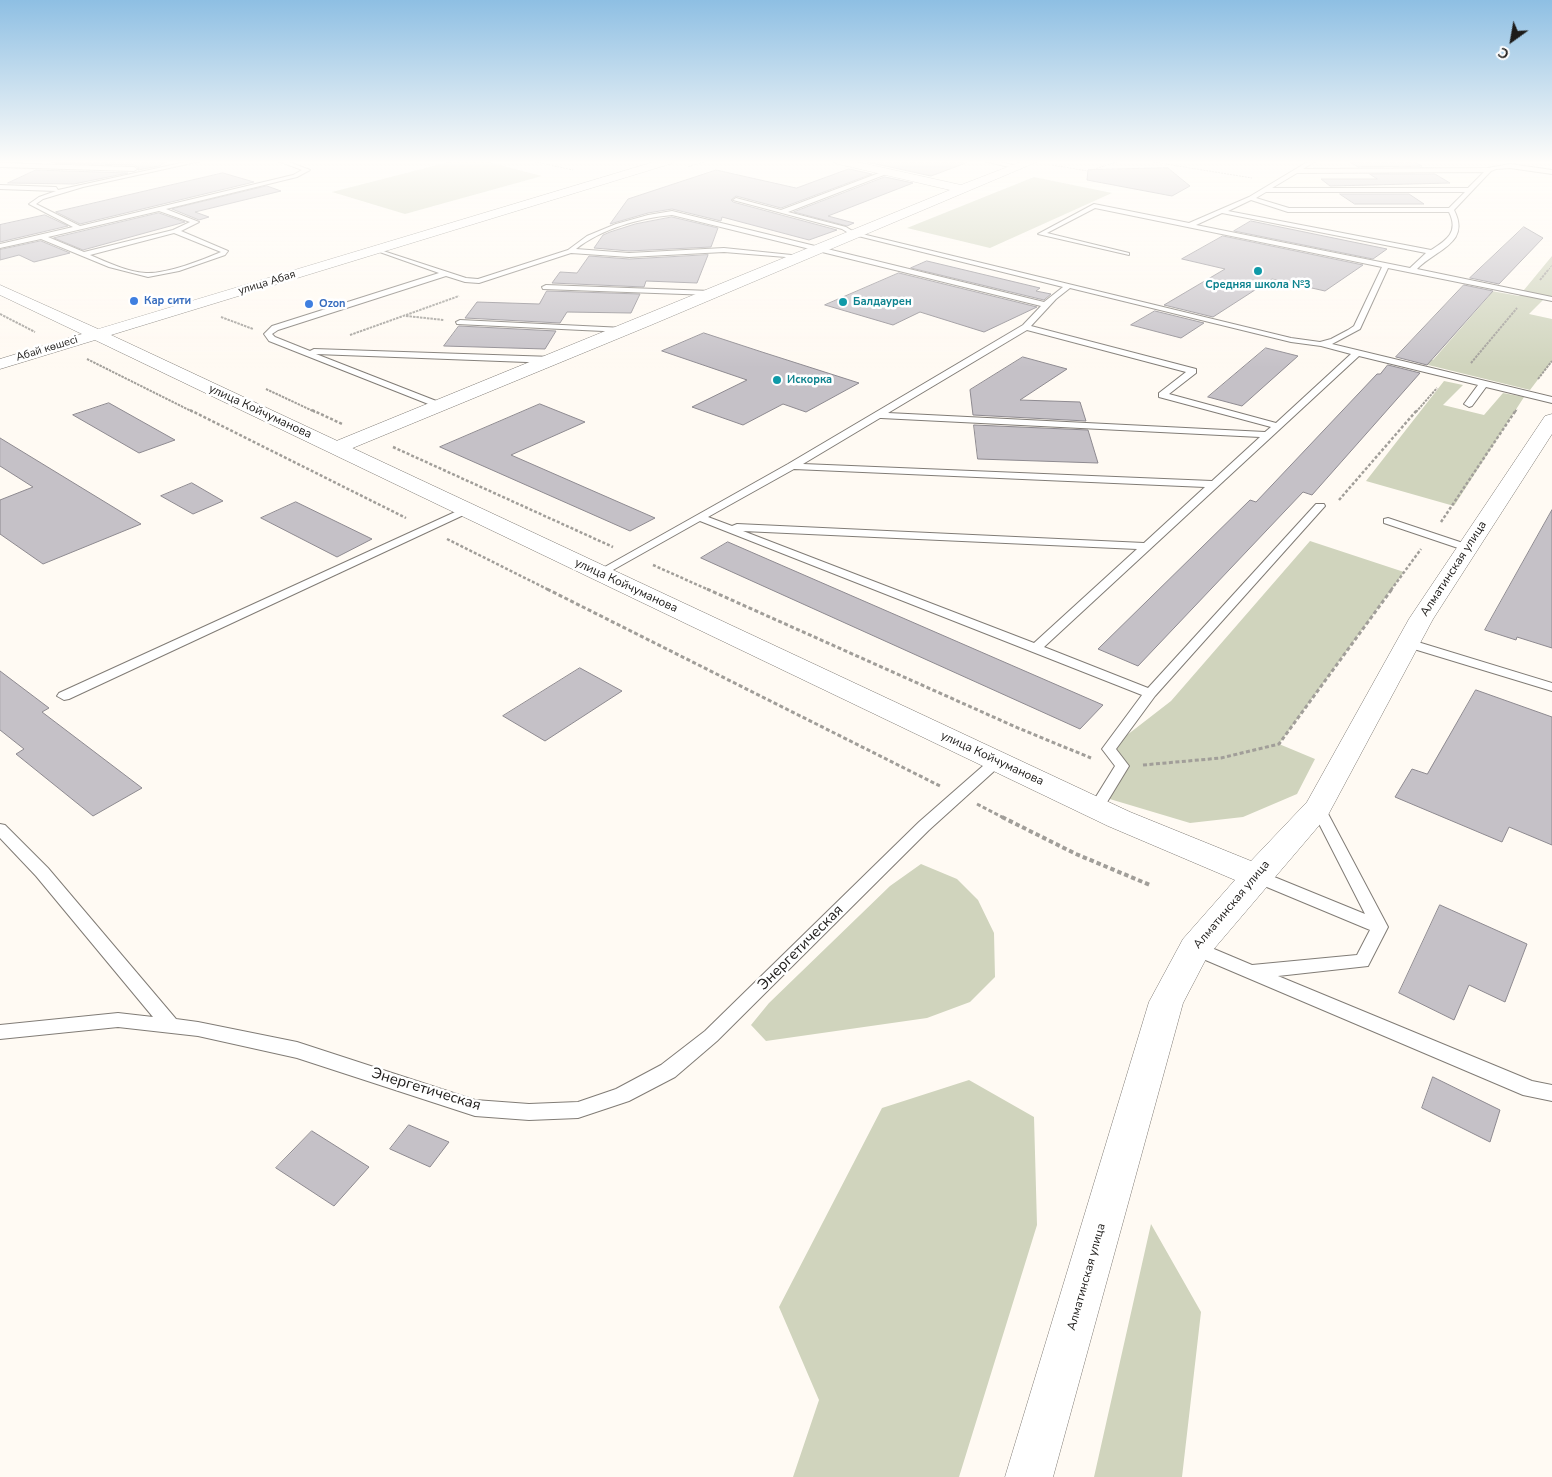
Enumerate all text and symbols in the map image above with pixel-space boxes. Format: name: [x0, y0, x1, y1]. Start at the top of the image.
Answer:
north arrow: [1487, 15, 1537, 65]
text: С: [1495, 43, 1513, 64]
marker: Средняя школа №3: [1252, 265, 1264, 277]
street label: улица Абая: [237, 268, 297, 298]
place label: Средняя школа №3: [1205, 278, 1311, 292]
place label: Кар сити: [144, 294, 191, 308]
marker: Кар сити: [128, 295, 140, 307]
place label: Балдаурен: [853, 295, 912, 309]
marker: Балдаурен: [837, 296, 849, 308]
place label: Ozon: [319, 297, 346, 311]
marker: Ozon: [303, 298, 315, 310]
street label: Абай көшесі: [15, 333, 79, 365]
place label: Искоркa: [787, 373, 832, 387]
marker: Искоркa: [771, 374, 783, 386]
street label: улица Койчуманова: [206, 382, 314, 442]
street label: Алматинская улица: [1418, 519, 1490, 619]
street label: улица Койчуманова: [572, 556, 680, 616]
street label: улица Койчуманова: [938, 729, 1046, 789]
street label: Алматинская улица: [1191, 858, 1273, 952]
street label: Энергетическая: [754, 901, 848, 995]
street label: Энергетическая: [369, 1065, 483, 1115]
street label: Алматинская улица: [1065, 1222, 1109, 1332]

